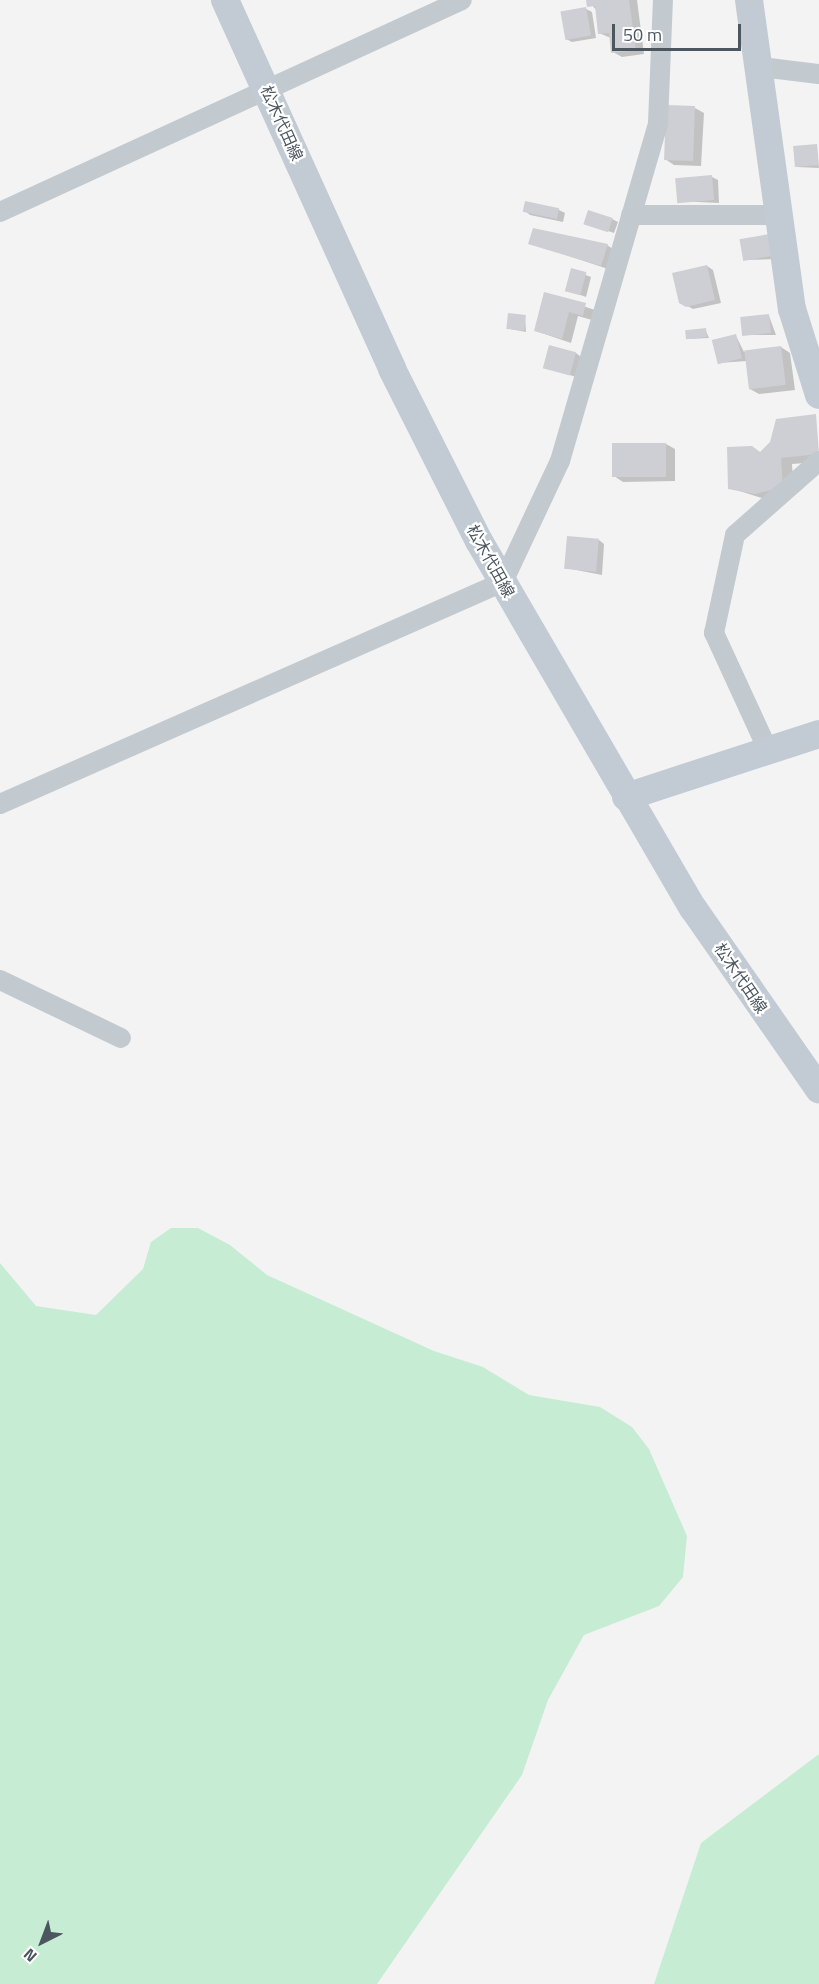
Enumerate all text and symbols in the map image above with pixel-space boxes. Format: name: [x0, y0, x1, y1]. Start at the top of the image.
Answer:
scale bar: [615, 12, 744, 50]
text: 50 m: [623, 21, 662, 48]
street label: 松木代田線: [257, 83, 307, 163]
street label: 松木代田線: [463, 521, 519, 601]
street label: 松木代田線: [711, 939, 771, 1017]
north arrow: [12, 1912, 72, 1972]
text: N: [18, 1943, 42, 1968]

